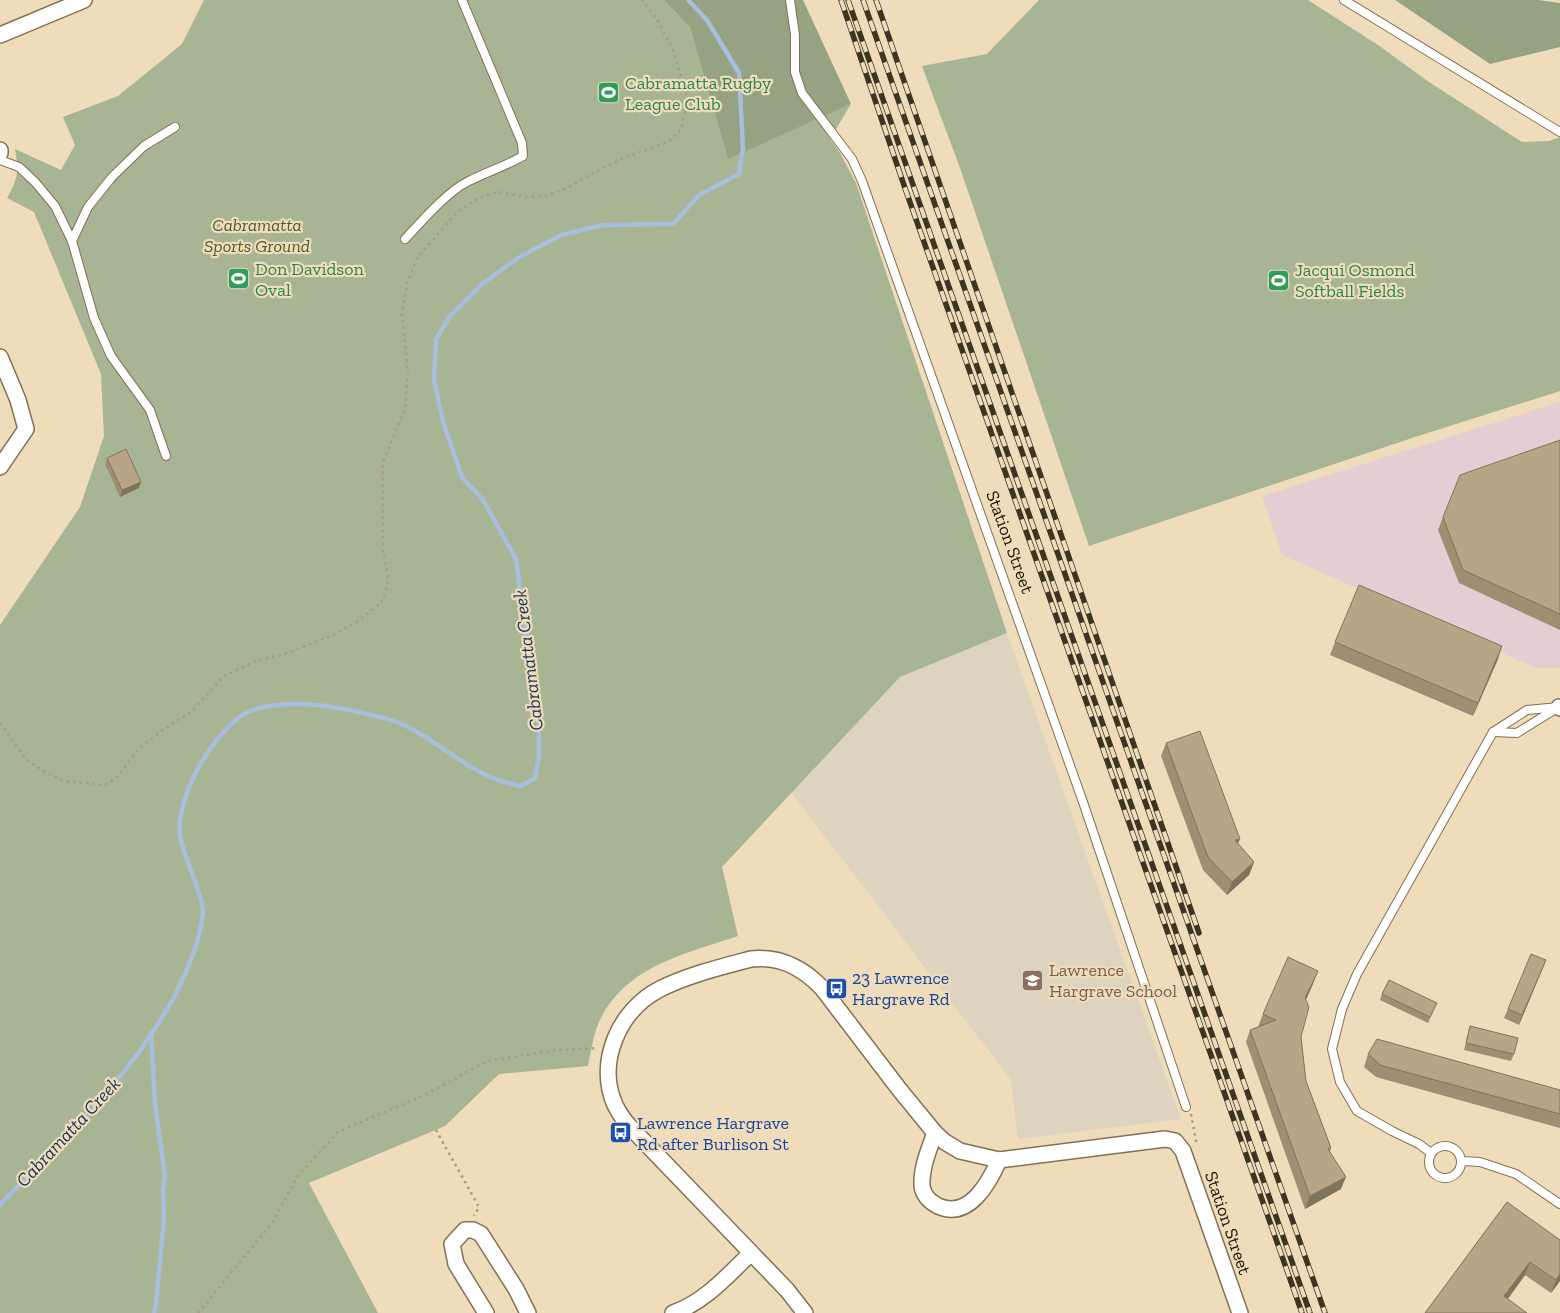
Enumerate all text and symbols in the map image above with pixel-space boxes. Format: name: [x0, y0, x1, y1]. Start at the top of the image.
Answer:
place label: Cabramatta Rugby League Club: [625, 72, 772, 115]
sports icon: Cabramatta Rugby League Club: [597, 81, 621, 105]
park label: Cabramatta Sports Ground: [204, 214, 310, 257]
place label: Don Davidson Oval: [255, 258, 364, 301]
place label: Jacqui Osmond Softball Fields: [1295, 259, 1415, 302]
sports icon: Don Davidson Oval: [227, 267, 251, 291]
sports icon: Jacqui Osmond Softball Fields: [1267, 268, 1291, 292]
street label: Station Street: [981, 488, 1039, 597]
water label: Cabramatta Creek: [508, 588, 548, 732]
place label: Lawrence Hargrave School: [1049, 959, 1177, 1002]
place label: 23 Lawrence Hargrave Rd: [852, 967, 950, 1010]
school or university icon: Lawrence Hargrave School: [1021, 968, 1045, 992]
bus stop icon: 23 Lawrence Hargrave Rd: [824, 976, 848, 1000]
water label: Cabramatta Creek: [11, 1072, 125, 1192]
place label: Lawrence Hargrave Rd after Burlison St: [637, 1112, 789, 1155]
bus stop icon: Lawrence Hargrave Rd after Burlison St: [609, 1121, 633, 1145]
street label: Station Street: [1200, 1168, 1256, 1278]

